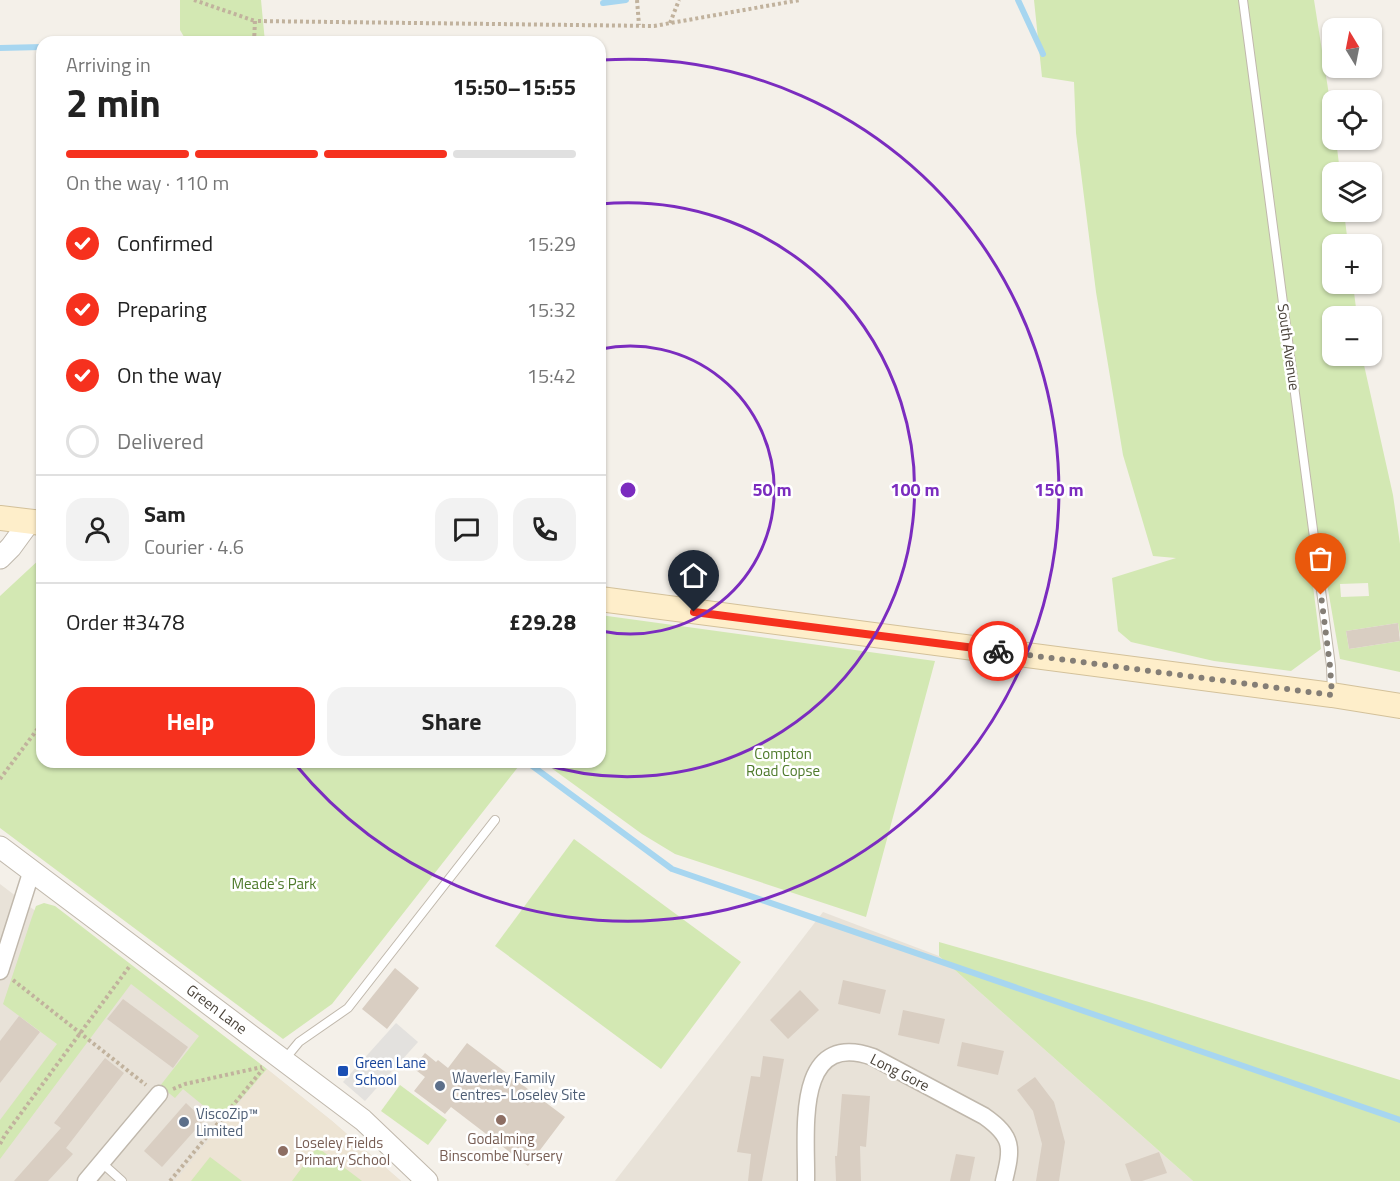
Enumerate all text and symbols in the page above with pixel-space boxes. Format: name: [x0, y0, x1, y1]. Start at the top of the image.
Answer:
north arrow: [1322, 18, 1382, 78]
map controls: [1322, 18, 1382, 366]
text: Arriving in: [66, 49, 151, 80]
text: 15:50–15:55: [453, 70, 576, 104]
text: 2 min: [66, 73, 161, 132]
button: locate: [1322, 90, 1382, 150]
button: layers: [1322, 162, 1382, 222]
text: On the way · 110 m: [66, 167, 229, 198]
text: Confirmed: [117, 226, 213, 260]
icon: check: [66, 227, 99, 260]
text: 15:29: [527, 228, 576, 259]
button: +: [1322, 234, 1382, 294]
text: Preparing: [117, 292, 207, 326]
icon: check: [66, 293, 99, 326]
text: 15:32: [527, 294, 576, 325]
street label: South Avenue: [1272, 302, 1306, 392]
button: −: [1322, 306, 1382, 366]
text: On the way: [117, 358, 222, 392]
icon: check: [66, 359, 99, 392]
text: 15:42: [527, 360, 576, 391]
text: Delivered: [117, 424, 204, 458]
text: 50 m: [752, 476, 792, 503]
text: 100 m: [890, 476, 940, 503]
text: 150 m: [1034, 476, 1084, 503]
centre of rings: [618, 480, 638, 500]
text: Sam: [144, 497, 186, 531]
button: person: [66, 498, 129, 561]
button: chat: [435, 498, 498, 561]
button: phone: [513, 498, 576, 561]
text: Courier · 4.6: [144, 531, 244, 562]
pin: [1295, 533, 1346, 595]
icon: bag: [1304, 542, 1337, 575]
pin: [668, 550, 719, 612]
icon: home: [677, 559, 710, 592]
text: Order #3478: [66, 605, 185, 639]
text: £29.28: [509, 605, 576, 639]
courier: [968, 621, 1028, 681]
icon: bike: [982, 635, 1015, 668]
button: Help: [66, 687, 315, 756]
button: Share: [327, 687, 576, 756]
park label: Compton Road Copse: [746, 742, 820, 782]
park label: Meade's Park: [232, 872, 316, 895]
street label: Green Lane: [182, 978, 252, 1040]
street label: Long Gore: [866, 1047, 934, 1097]
place label: Green Lane School: [355, 1051, 426, 1091]
marker: Green Lane School: [336, 1064, 350, 1078]
place label: Waverley Family Centres- Loseley Site: [452, 1066, 585, 1106]
marker: Waverley Family Centres- Loseley Site: [433, 1079, 447, 1093]
place label: ViscoZip™ Limited: [196, 1102, 258, 1142]
marker: Godalming Binscombe Nursery: [494, 1113, 508, 1127]
marker: ViscoZip™ Limited: [177, 1115, 191, 1129]
place label: Godalming Binscombe Nursery: [439, 1127, 563, 1167]
place label: Loseley Fields Primary School: [295, 1131, 390, 1171]
marker: Loseley Fields Primary School: [276, 1144, 290, 1158]

